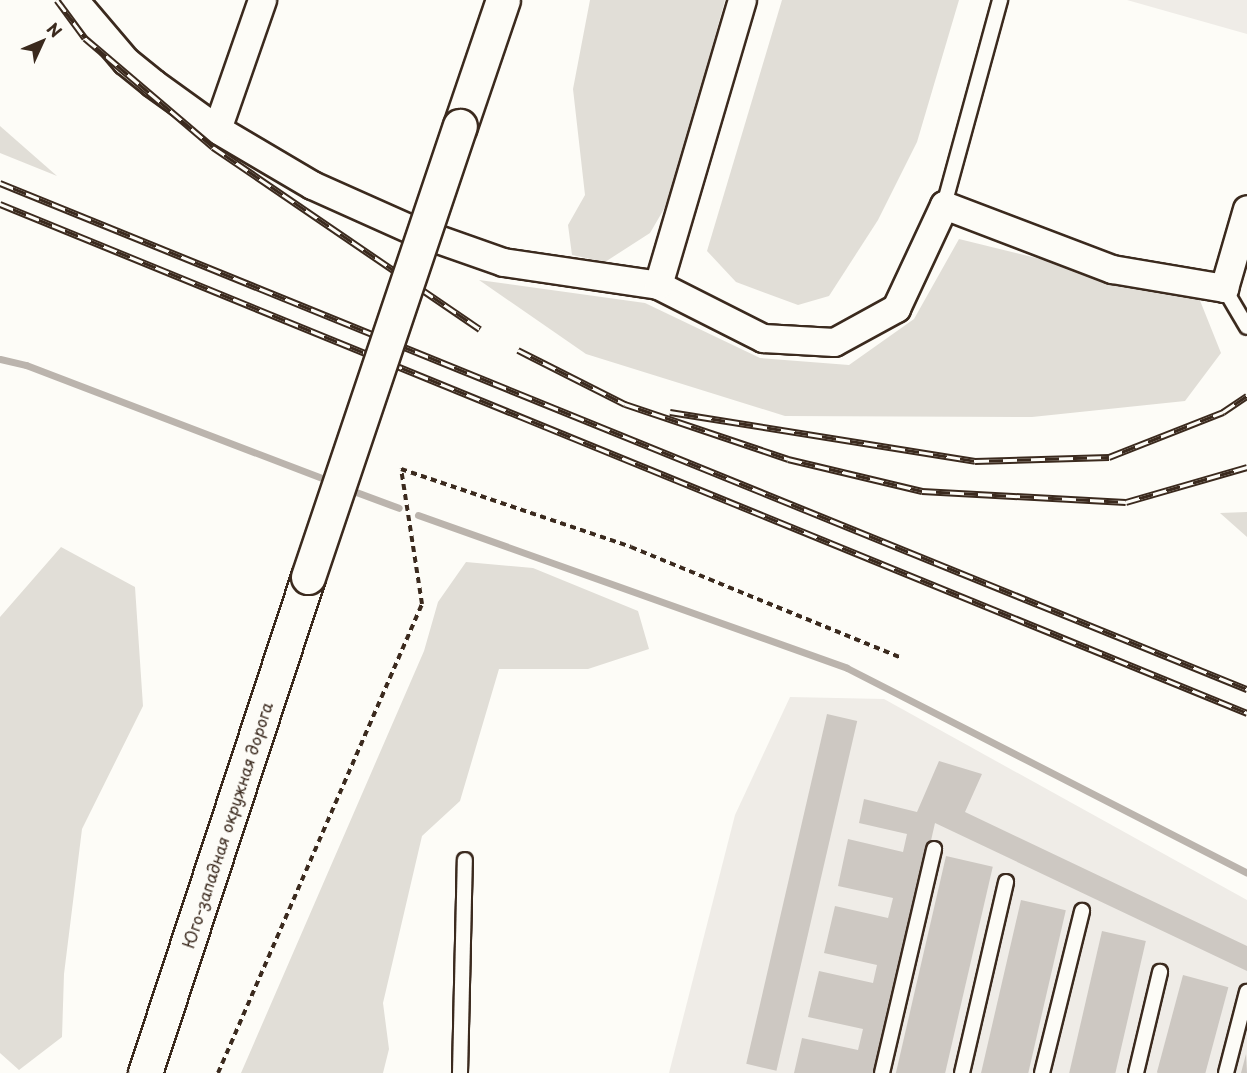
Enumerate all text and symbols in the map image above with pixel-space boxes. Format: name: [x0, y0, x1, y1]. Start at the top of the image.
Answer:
north arrow: [12, 12, 72, 72]
text: N: [42, 17, 68, 42]
street label: Юго-западная окружная дорога: [178, 699, 276, 951]

